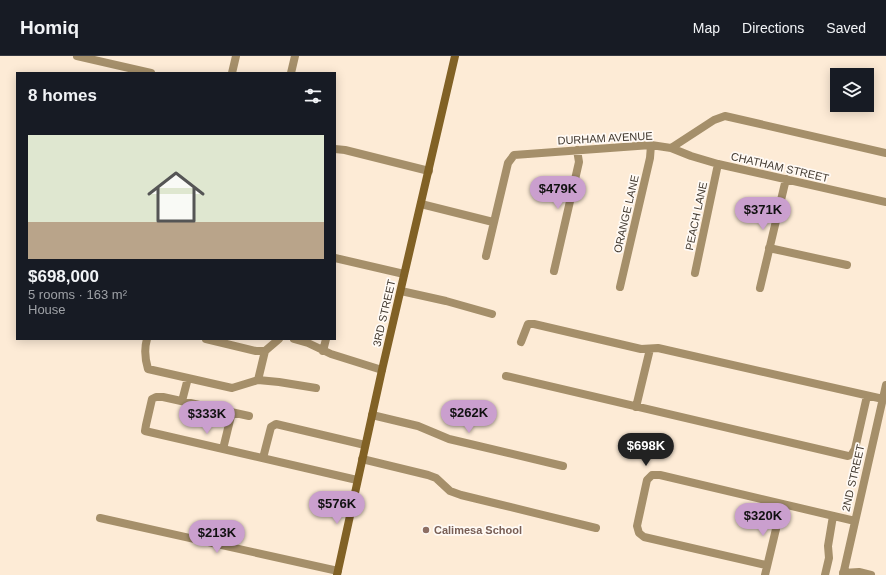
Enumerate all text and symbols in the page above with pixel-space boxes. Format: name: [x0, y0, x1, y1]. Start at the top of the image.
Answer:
text: Homiq: [20, 17, 79, 38]
text: Map: [693, 20, 720, 36]
text: Directions: [742, 20, 804, 36]
text: Saved: [826, 20, 866, 36]
map controls: [830, 68, 874, 112]
button: layers: [830, 68, 874, 112]
icon: filters: [302, 85, 324, 107]
text: 8 homes: [28, 86, 97, 105]
street label: DURHAM AVENUE: [557, 130, 653, 146]
street label: CHATHAM STREET: [730, 150, 830, 184]
icon: home: [140, 161, 212, 233]
street label: ORANGE LANE: [611, 174, 641, 254]
pin: $479K: [530, 176, 586, 210]
text: $479K: [539, 181, 577, 196]
street label: PEACH LANE: [683, 181, 709, 251]
pin: $371K: [735, 197, 791, 231]
text: $371K: [744, 202, 782, 217]
text: $698,000: [28, 267, 99, 286]
street label: 3RD STREET: [370, 278, 398, 348]
text: 5 rooms · 163 m²: [28, 287, 127, 302]
text: House: [28, 302, 66, 317]
pin: $262K: [441, 400, 497, 434]
pin: $333K: [179, 401, 235, 435]
text: $262K: [450, 405, 488, 420]
text: $333K: [188, 406, 226, 421]
pin: $698K: [618, 433, 674, 467]
text: $698K: [627, 438, 665, 453]
street label: 2ND STREET: [839, 443, 867, 513]
pin: $576K: [309, 491, 365, 525]
text: $576K: [318, 496, 356, 511]
pin: $320K: [735, 503, 791, 537]
text: $320K: [744, 508, 782, 523]
pin: $213K: [189, 520, 245, 554]
place label: Calimesa School: [434, 524, 522, 536]
text: $213K: [198, 525, 236, 540]
marker: Calimesa School: [421, 525, 431, 535]

